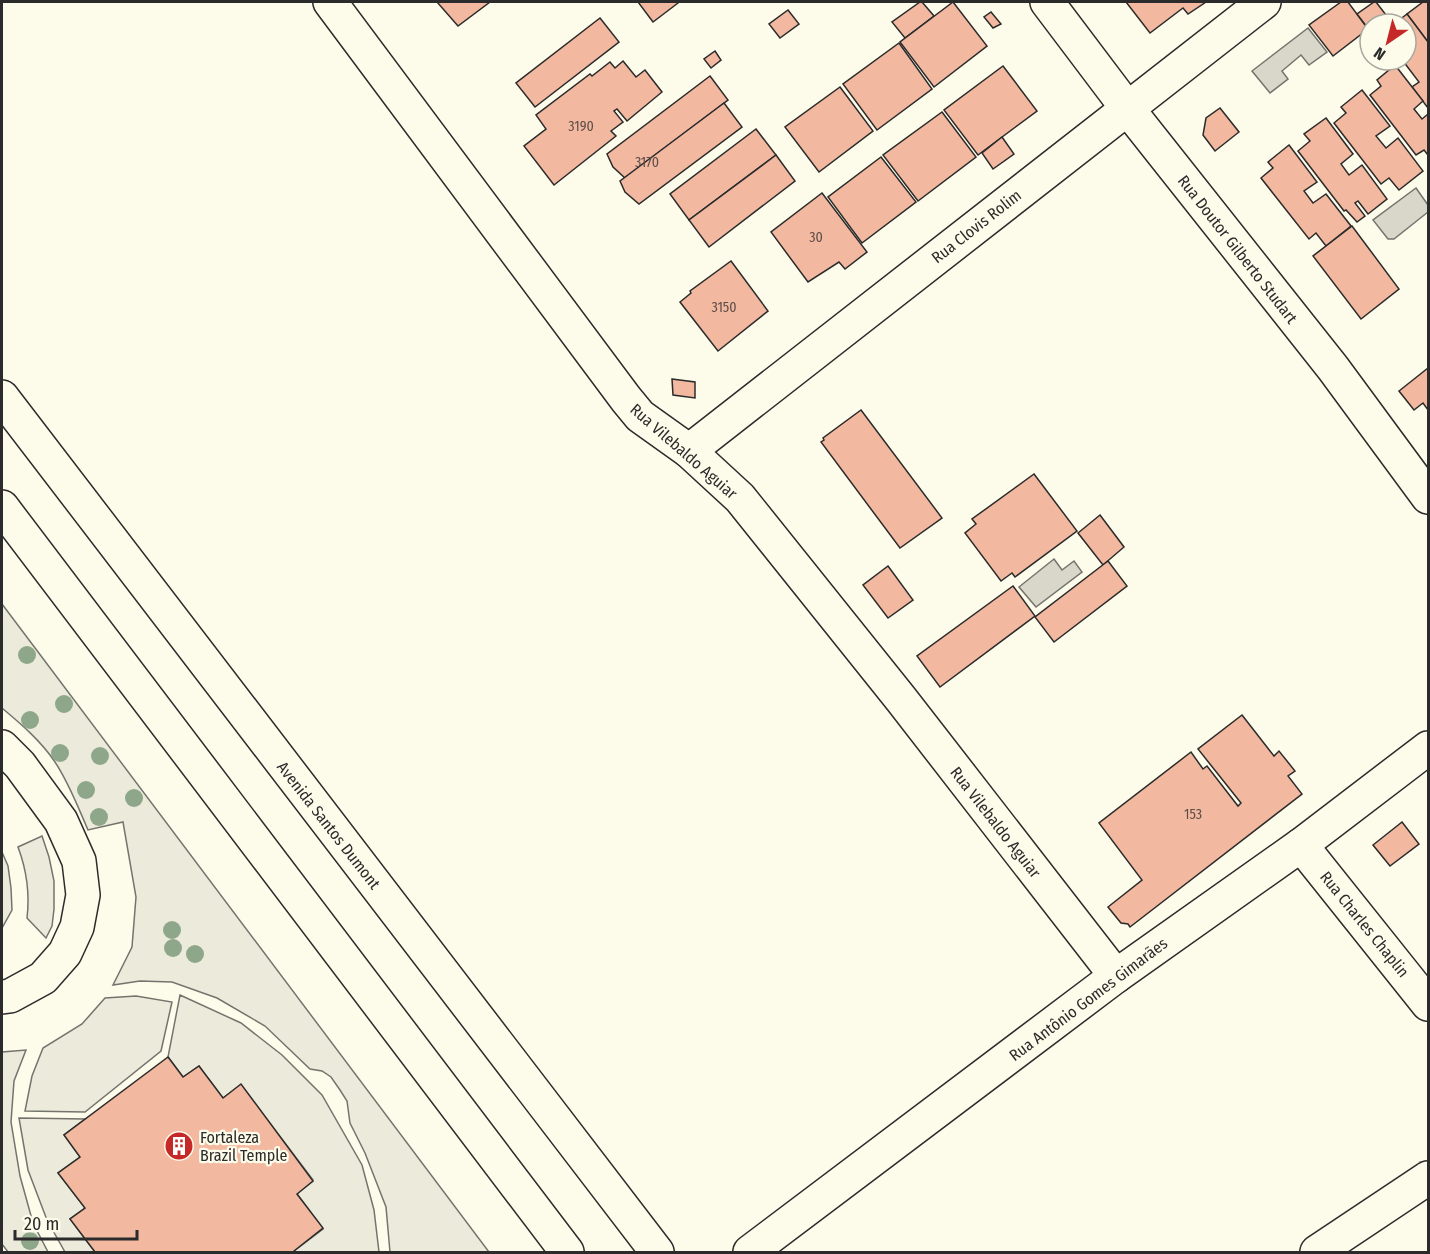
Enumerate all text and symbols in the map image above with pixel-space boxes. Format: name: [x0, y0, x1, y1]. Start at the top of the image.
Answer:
north arrow: [1358, 12, 1418, 72]
text: N: [1370, 43, 1389, 64]
house number: 3190: [568, 118, 594, 135]
house number: 3170: [635, 154, 659, 171]
street label: Rua Doutor Gilberto Studart: [1174, 171, 1302, 328]
street label: Rua Clovis Rolim: [928, 186, 1025, 267]
house number: 30: [809, 229, 823, 246]
house number: 3150: [711, 299, 737, 316]
street label: Rua Vilebaldo Aguiar: [626, 400, 741, 503]
street label: Avenida Santos Dumont: [273, 758, 385, 893]
street label: Rua Vilebaldo Aguiar: [946, 763, 1045, 882]
house number: 153: [1184, 806, 1202, 823]
street label: Rua Charles Chaplin: [1316, 868, 1413, 981]
street label: Rua Antônio Gomes Gimarães: [1006, 934, 1171, 1065]
place label: Fortaleza Brazil Temple: [200, 1128, 287, 1165]
building icon: Fortaleza Brazil Temple: [163, 1130, 195, 1162]
scale bar: [15, 1203, 136, 1241]
text: 20 m: [24, 1213, 59, 1235]

